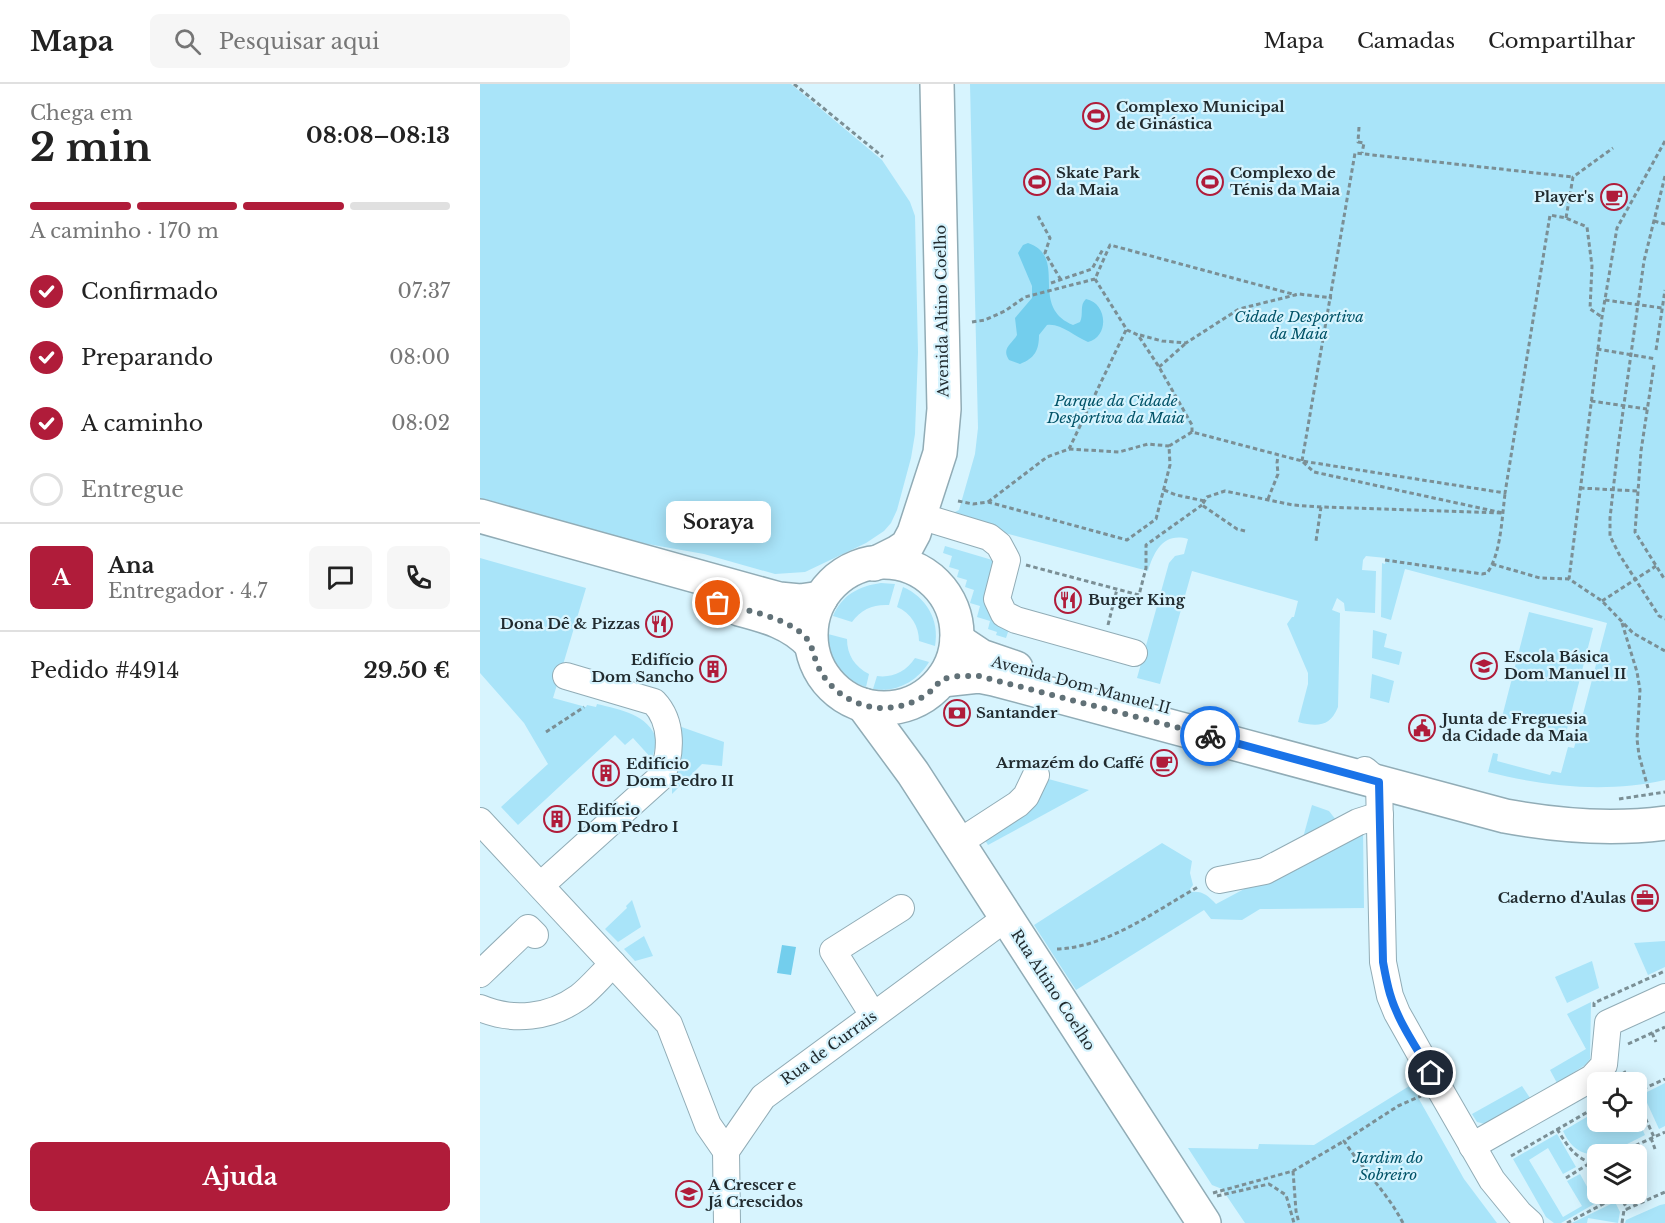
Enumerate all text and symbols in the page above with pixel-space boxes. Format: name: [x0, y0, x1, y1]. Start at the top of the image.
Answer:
search box: [150, 14, 570, 68]
text: Mapa: [30, 24, 114, 59]
icon: search: [171, 25, 204, 58]
text: Pesquisar aqui: [219, 28, 380, 55]
text: Mapa: [1264, 28, 1324, 54]
text: Camadas: [1357, 28, 1455, 54]
text: Compartilhar: [1488, 28, 1635, 54]
place label: Complexo Municipal de Ginástica: [1116, 97, 1285, 133]
text: Chega em: [30, 101, 133, 125]
sports icon: Complexo Municipal de Ginástica: [1081, 101, 1111, 131]
text: 08:08–08:13: [306, 122, 450, 149]
text: 2 min: [30, 123, 151, 172]
place label: Skate Park da Maia: [1056, 163, 1141, 199]
place label: Complexo de Ténis da Maia: [1230, 163, 1340, 199]
sports icon: Skate Park da Maia: [1022, 167, 1052, 197]
sports icon: Complexo de Ténis da Maia: [1195, 167, 1225, 197]
cafe icon: Player's: [1599, 182, 1629, 212]
place label: Player's: [1534, 187, 1594, 206]
text: A caminho · 170 m: [30, 219, 219, 243]
street label: Avenida Altino Coelho: [930, 224, 953, 399]
icon: check: [30, 275, 63, 308]
text: Confirmado: [81, 278, 218, 305]
text: 07:37: [398, 279, 450, 303]
park label: Cidade Desportiva da Maia: [1234, 307, 1364, 343]
icon: check: [30, 341, 63, 374]
text: Preparando: [81, 344, 213, 371]
text: 08:00: [389, 345, 450, 369]
park label: Parque da Cidade Desportiva da Maia: [1046, 391, 1185, 427]
icon: check: [30, 407, 63, 440]
text: A caminho: [81, 410, 203, 437]
text: 08:02: [391, 411, 450, 435]
text: Entregue: [81, 476, 184, 503]
callout: Soraya: [666, 501, 770, 543]
text: Soraya: [683, 510, 754, 534]
button: chat: [309, 546, 372, 609]
button: phone: [387, 546, 450, 609]
text: Ana: [108, 552, 154, 579]
text: A: [53, 564, 70, 591]
pin: [692, 577, 743, 628]
text: Entregador · 4.7: [108, 579, 267, 603]
restaurant icon: Burger King: [1053, 585, 1083, 615]
icon: bag: [701, 586, 734, 619]
place label: Burger King: [1088, 590, 1186, 609]
restaurant icon: Dona Dê & Pizzas: [644, 609, 674, 639]
place label: Dona Dê & Pizzas: [500, 614, 640, 633]
place label: Escola Básica Dom Manuel II: [1504, 647, 1627, 683]
place label: Edifício Dom Sancho: [591, 650, 694, 686]
street label: Avenida Dom Manuel II: [988, 651, 1173, 718]
school or university icon: Escola Básica Dom Manuel II: [1469, 651, 1499, 681]
building icon: Edifício Dom Sancho: [698, 654, 728, 684]
text: Pedido #4914: [30, 657, 179, 684]
text: 29.50 €: [363, 657, 450, 684]
bank icon: Santander: [942, 698, 972, 728]
place label: Santander: [976, 703, 1058, 722]
courier: [1180, 706, 1240, 766]
place label: Junta de Freguesia da Cidade da Maia: [1439, 709, 1588, 745]
public building icon: Junta de Freguesia da Cidade da Maia: [1407, 713, 1437, 743]
icon: bike: [1194, 720, 1227, 753]
cafe icon: Armazém do Caffé: [1149, 748, 1179, 778]
place label: Armazém do Caffé: [995, 753, 1144, 772]
place label: Edifício Dom Pedro II: [626, 754, 734, 790]
building icon: Edifício Dom Pedro II: [591, 758, 621, 788]
place label: Edifício Dom Pedro I: [577, 800, 679, 836]
building icon: Edifício Dom Pedro I: [542, 804, 572, 834]
office icon: Caderno d'Aulas: [1630, 883, 1660, 913]
place label: Caderno d'Aulas: [1498, 888, 1626, 907]
street label: Rua Altino Coelho: [1007, 925, 1100, 1054]
street label: Rua de Currais: [777, 1006, 881, 1089]
pin: [1405, 1047, 1456, 1098]
icon: home: [1414, 1056, 1447, 1089]
map controls: [1587, 1072, 1647, 1204]
button: locate: [1587, 1072, 1647, 1132]
button: Ajuda: [30, 1142, 450, 1211]
button: layers: [1587, 1144, 1647, 1204]
park label: Jardim do Sobreiro: [1352, 1148, 1423, 1184]
place label: A Crescer e Já Crescidos: [705, 1175, 803, 1211]
school or university icon: A Crescer e Já Crescidos: [674, 1179, 704, 1209]

